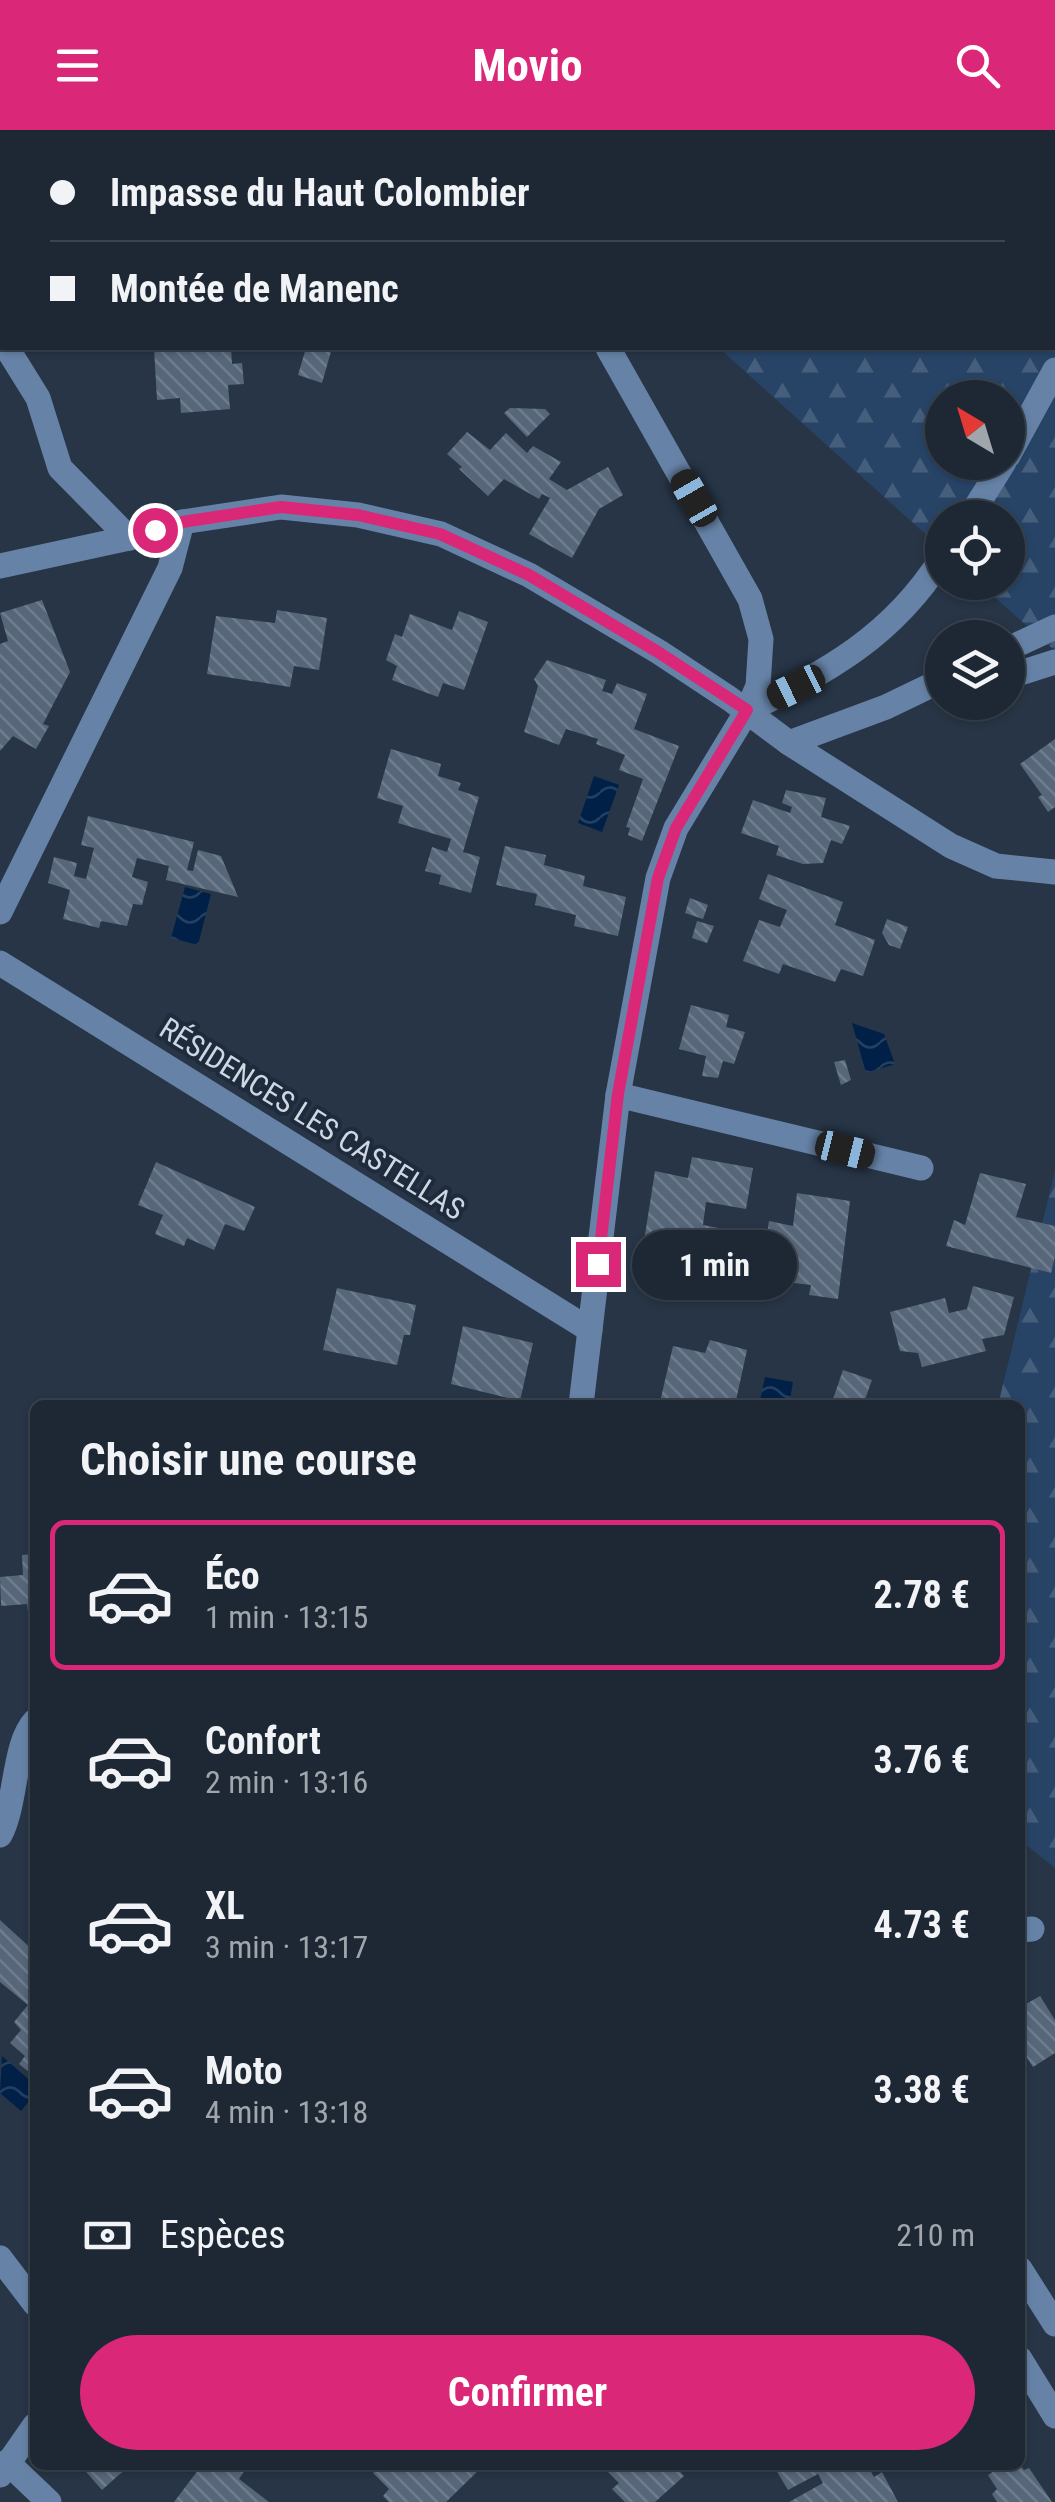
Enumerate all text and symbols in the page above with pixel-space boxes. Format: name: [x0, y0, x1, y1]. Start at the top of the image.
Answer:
icon: menu: [50, 38, 105, 93]
icon: search: [950, 38, 1005, 93]
text: Movio: [472, 39, 583, 92]
text: Impasse du Haut Colombier: [110, 171, 530, 215]
text: Montée de Manenc: [110, 267, 399, 311]
north arrow: [925, 380, 1025, 480]
map controls: [925, 380, 1025, 720]
car: [666, 465, 722, 531]
button: locate: [925, 500, 1025, 600]
route start: [133, 508, 178, 553]
button: layers: [925, 620, 1025, 720]
car: [762, 660, 830, 714]
street label: RÉSIDENCES LES CASTELLAS: [153, 1010, 471, 1227]
car: [812, 1128, 878, 1172]
callout: 1 min: [633, 1229, 798, 1299]
route end: [576, 1242, 621, 1287]
text: 1 min: [679, 1246, 750, 1284]
text: Choisir une course: [80, 1433, 417, 1486]
icon: car: [85, 1550, 175, 1640]
text: Éco: [205, 1554, 260, 1598]
text: 2.78 €: [873, 1573, 970, 1617]
text: 1 min · 13:15: [205, 1598, 368, 1636]
icon: car: [85, 1715, 175, 1805]
text: Confort: [205, 1719, 321, 1763]
text: 3.76 €: [873, 1738, 970, 1782]
text: 2 min · 13:16: [205, 1763, 368, 1801]
icon: car: [85, 1880, 175, 1970]
text: XL: [205, 1884, 244, 1928]
text: 4.73 €: [873, 1903, 970, 1947]
text: 3 min · 13:17: [205, 1928, 368, 1966]
icon: car: [85, 2045, 175, 2135]
text: Moto: [205, 2049, 283, 2093]
text: 3.38 €: [873, 2068, 970, 2112]
text: 4 min · 13:18: [205, 2093, 368, 2131]
icon: cash: [80, 2208, 135, 2263]
text: Espèces: [160, 2213, 285, 2257]
text: 210 m: [896, 2216, 975, 2254]
button: Confirmer: [80, 2335, 975, 2450]

